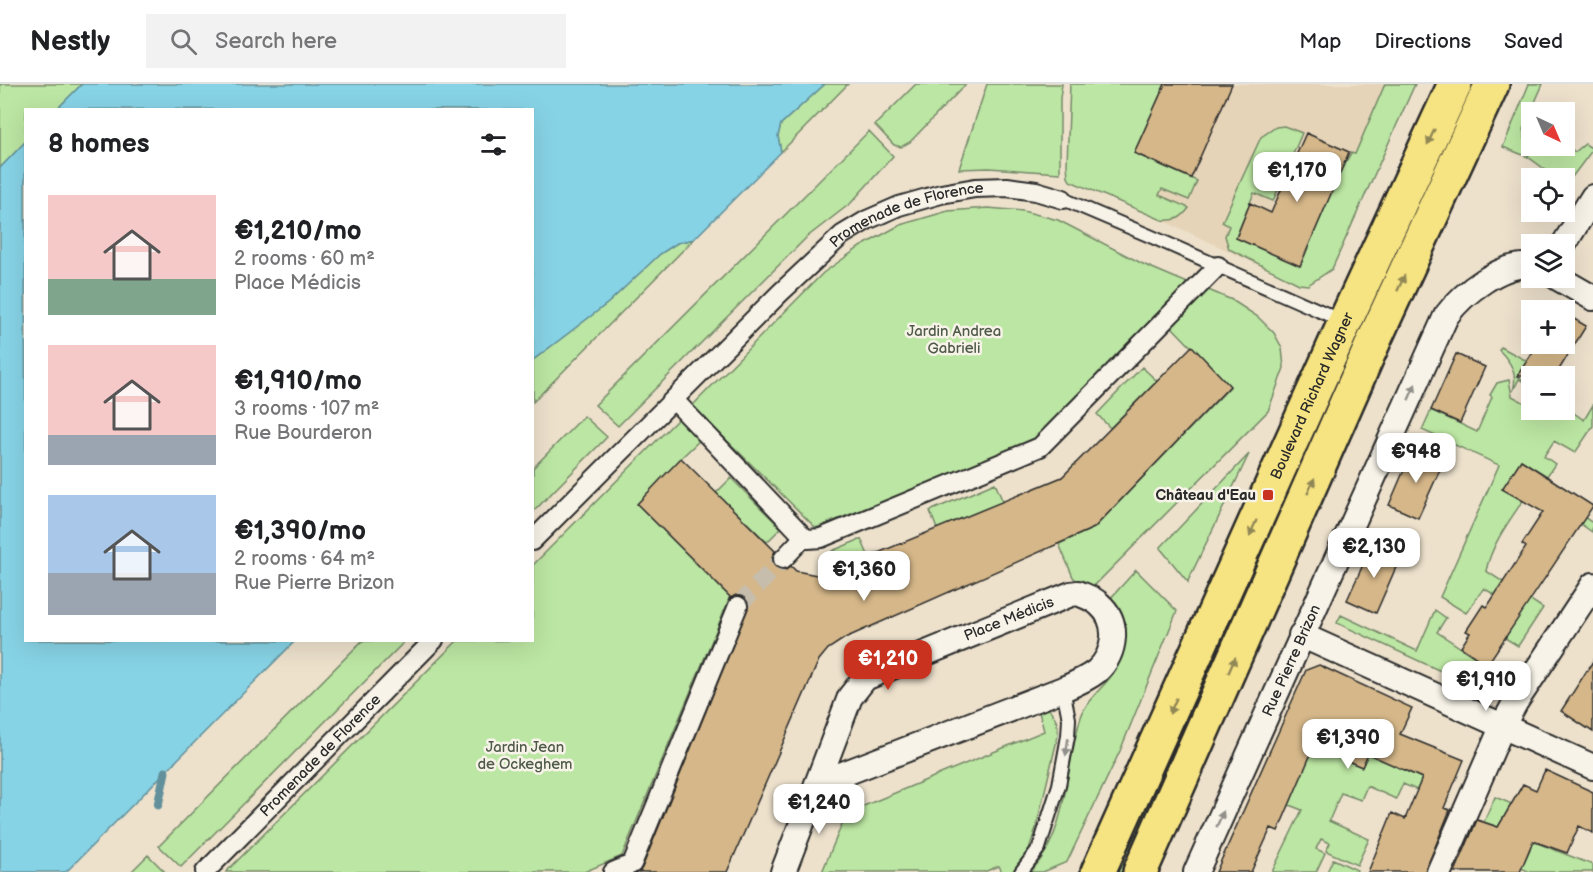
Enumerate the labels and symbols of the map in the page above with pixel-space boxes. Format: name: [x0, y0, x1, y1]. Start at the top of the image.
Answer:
north arrow: [1521, 102, 1575, 156]
one-way arrow: [1427, 129, 1436, 146]
pin: €1,170: [1248, 152, 1346, 203]
street label: Promenade de Florence: [825, 178, 984, 251]
one-way arrow: [1396, 273, 1406, 291]
street label: Boulevard Richard Wagner: [1266, 309, 1358, 482]
park label: Jardin Andrea Gabrieli: [907, 322, 1001, 358]
one-way arrow: [1407, 382, 1417, 400]
pin: €948: [1380, 433, 1452, 484]
one-way arrow: [1306, 478, 1315, 495]
place label: Château d'Eau: [1155, 486, 1256, 505]
marker: Château d'Eau: [1261, 488, 1275, 502]
one-way arrow: [1248, 520, 1257, 537]
pin: €2,130: [1325, 528, 1423, 579]
pin: €1,360: [815, 551, 913, 602]
street label: Place Médicis: [961, 592, 1057, 646]
street label: Rue Pierre Brizon: [1258, 602, 1325, 719]
pin: €1,210: [839, 640, 937, 691]
one-way arrow: [1227, 656, 1236, 673]
pin: €1,910: [1437, 661, 1535, 712]
street label: Promenade de Florence: [256, 690, 385, 821]
one-way arrow: [1168, 698, 1177, 715]
pin: €1,390: [1299, 719, 1397, 770]
one-way arrow: [1062, 737, 1071, 756]
park label: Jardin Jean de Ockeghem: [478, 738, 572, 774]
pin: €1,240: [770, 784, 868, 835]
one-way arrow: [1215, 810, 1224, 827]

